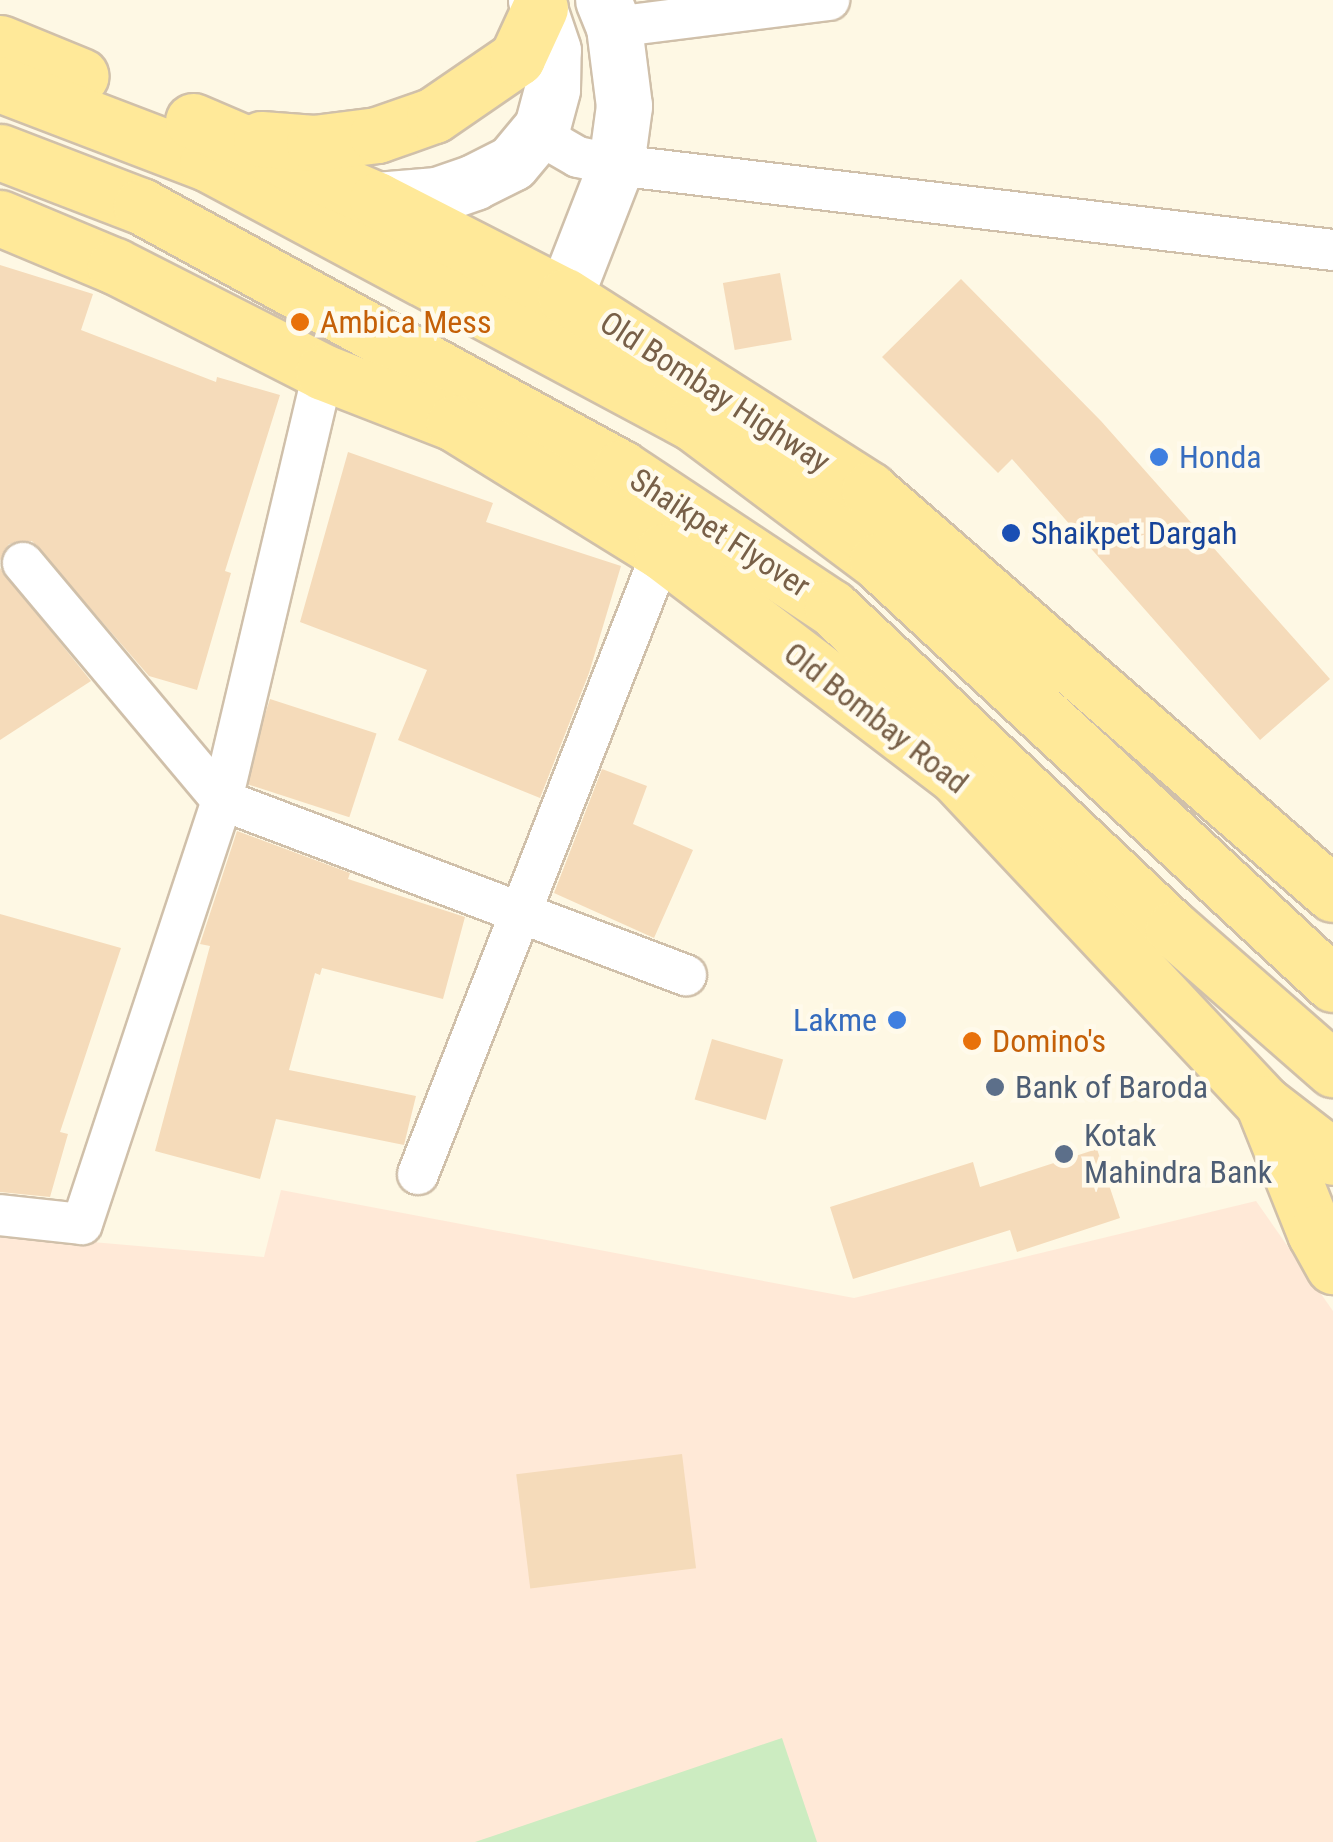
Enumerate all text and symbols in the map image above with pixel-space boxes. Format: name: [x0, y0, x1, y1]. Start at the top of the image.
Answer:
place label: Ambica Mess: [320, 303, 491, 341]
street label: Old Bombay Highway: [593, 303, 837, 481]
marker: Ambica Mess: [289, 311, 311, 333]
place label: Honda: [1179, 438, 1262, 476]
marker: Honda: [1148, 446, 1170, 468]
street label: Shaikpet Flyover: [623, 461, 817, 605]
place label: Shaikpet Dargah: [1031, 514, 1237, 552]
marker: Shaikpet Dargah: [1000, 522, 1022, 544]
street label: Old Bombay Road: [776, 634, 976, 802]
place label: Lakme: [793, 1001, 877, 1039]
marker: Lakme: [886, 1009, 908, 1031]
place label: Domino's: [992, 1022, 1106, 1060]
marker: Domino's: [961, 1030, 983, 1052]
place label: Bank of Baroda: [1015, 1068, 1208, 1106]
marker: Bank of Baroda: [984, 1076, 1006, 1098]
place label: Kotak Mahindra Bank: [1084, 1117, 1272, 1192]
marker: Kotak Mahindra Bank: [1053, 1143, 1075, 1165]

